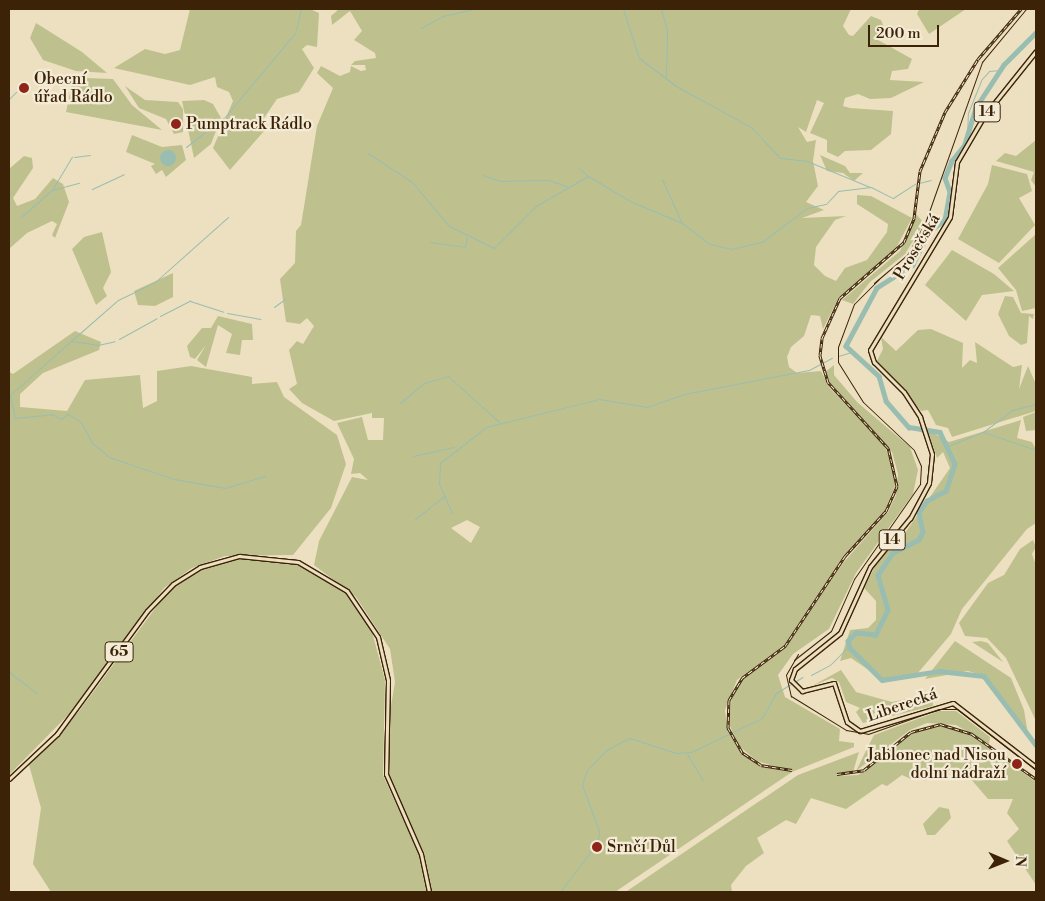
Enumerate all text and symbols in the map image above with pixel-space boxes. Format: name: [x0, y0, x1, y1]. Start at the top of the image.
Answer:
scale bar: [870, 15, 941, 47]
text: 200 m: [876, 24, 921, 43]
place label: Obecní úřad Rádlo: [34, 69, 113, 107]
marker: Obecní úřad Rádlo: [18, 82, 30, 94]
road number: 14: [973, 100, 1001, 124]
place label: Pumptrack Rádlo: [186, 114, 312, 134]
marker: Pumptrack Rádlo: [170, 118, 182, 130]
street label: Prosečská: [890, 210, 944, 284]
road number: 14: [878, 528, 906, 552]
road number: 65: [104, 640, 134, 664]
street label: Liberecká: [864, 684, 940, 726]
place label: Jablonec nad Nisou dolní nádraží: [867, 745, 1006, 783]
marker: Jablonec nad Nisou dolní nádraží: [1010, 757, 1024, 771]
north arrow: [980, 836, 1030, 886]
place label: Srnčí Důl: [607, 837, 676, 857]
marker: Srnčí Důl: [591, 841, 603, 853]
text: N: [1011, 856, 1029, 867]

